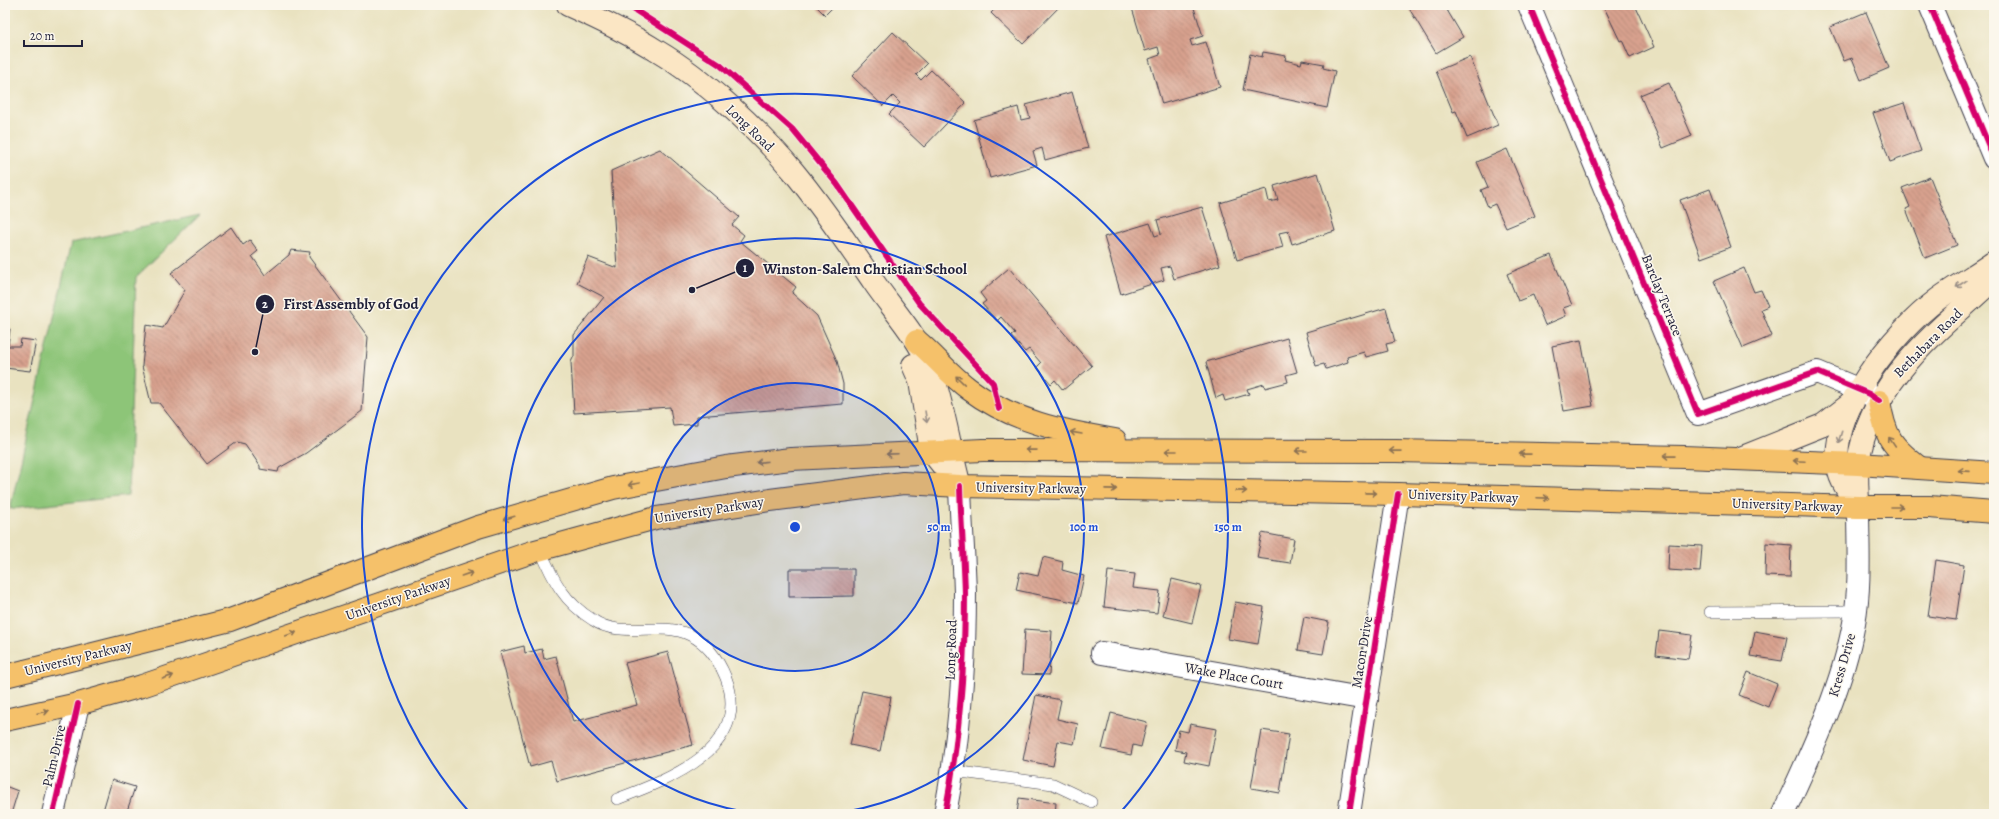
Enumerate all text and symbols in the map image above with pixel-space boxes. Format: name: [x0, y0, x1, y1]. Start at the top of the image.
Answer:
scale bar: [24, 22, 82, 48]
text: 20 m: [30, 28, 54, 44]
street label: Long Road: [722, 100, 779, 156]
street label: Barclay Terrace: [1637, 251, 1687, 339]
callout: Winston-Salem Christian School: [735, 255, 974, 282]
text: Winston-Salem Christian School: [762, 259, 967, 279]
text: 1: [743, 260, 748, 276]
one-way arrow: [1956, 280, 1967, 288]
callout: First Assembly of God: [255, 290, 426, 317]
text: First Assembly of God: [283, 294, 419, 314]
text: 2: [262, 296, 268, 312]
street label: Bethabara Road: [1889, 304, 1967, 382]
one-way arrow: [955, 375, 965, 385]
one-way arrow: [922, 411, 930, 424]
one-way arrow: [1070, 429, 1083, 437]
one-way arrow: [1836, 430, 1843, 443]
one-way arrow: [1888, 436, 1896, 447]
one-way arrow: [1025, 446, 1038, 454]
one-way arrow: [1165, 447, 1178, 455]
one-way arrow: [1295, 447, 1308, 455]
one-way arrow: [1389, 447, 1402, 455]
one-way arrow: [886, 450, 899, 457]
one-way arrow: [1519, 450, 1532, 457]
one-way arrow: [1663, 452, 1676, 460]
one-way arrow: [1793, 458, 1806, 465]
one-way arrow: [756, 459, 769, 466]
one-way arrow: [1958, 467, 1971, 474]
street label: University Parkway: [976, 478, 1087, 498]
one-way arrow: [628, 480, 641, 488]
one-way arrow: [1104, 485, 1117, 493]
street label: University Parkway: [1408, 485, 1519, 507]
one-way arrow: [1234, 487, 1247, 495]
one-way arrow: [1364, 489, 1377, 497]
street label: University Parkway: [653, 492, 766, 528]
one-way arrow: [1536, 494, 1549, 502]
street label: University Parkway: [1732, 494, 1843, 516]
one-way arrow: [1890, 503, 1903, 511]
one-way arrow: [503, 515, 516, 522]
text: 50 m: [927, 519, 951, 535]
text: 100 m: [1070, 519, 1098, 535]
text: 150 m: [1214, 519, 1242, 535]
centre of rings: [788, 520, 802, 534]
one-way arrow: [460, 570, 473, 577]
street label: University Parkway: [343, 571, 454, 625]
street label: Macon Drive: [1347, 615, 1377, 689]
street label: Long Road: [940, 619, 962, 681]
one-way arrow: [285, 630, 297, 638]
street label: Kress Drive: [1824, 631, 1860, 699]
street label: University Parkway: [22, 635, 134, 681]
street label: Wake Place Court: [1182, 658, 1285, 694]
one-way arrow: [162, 672, 174, 680]
one-way arrow: [36, 707, 49, 715]
street label: Palm Drive: [38, 723, 70, 789]

